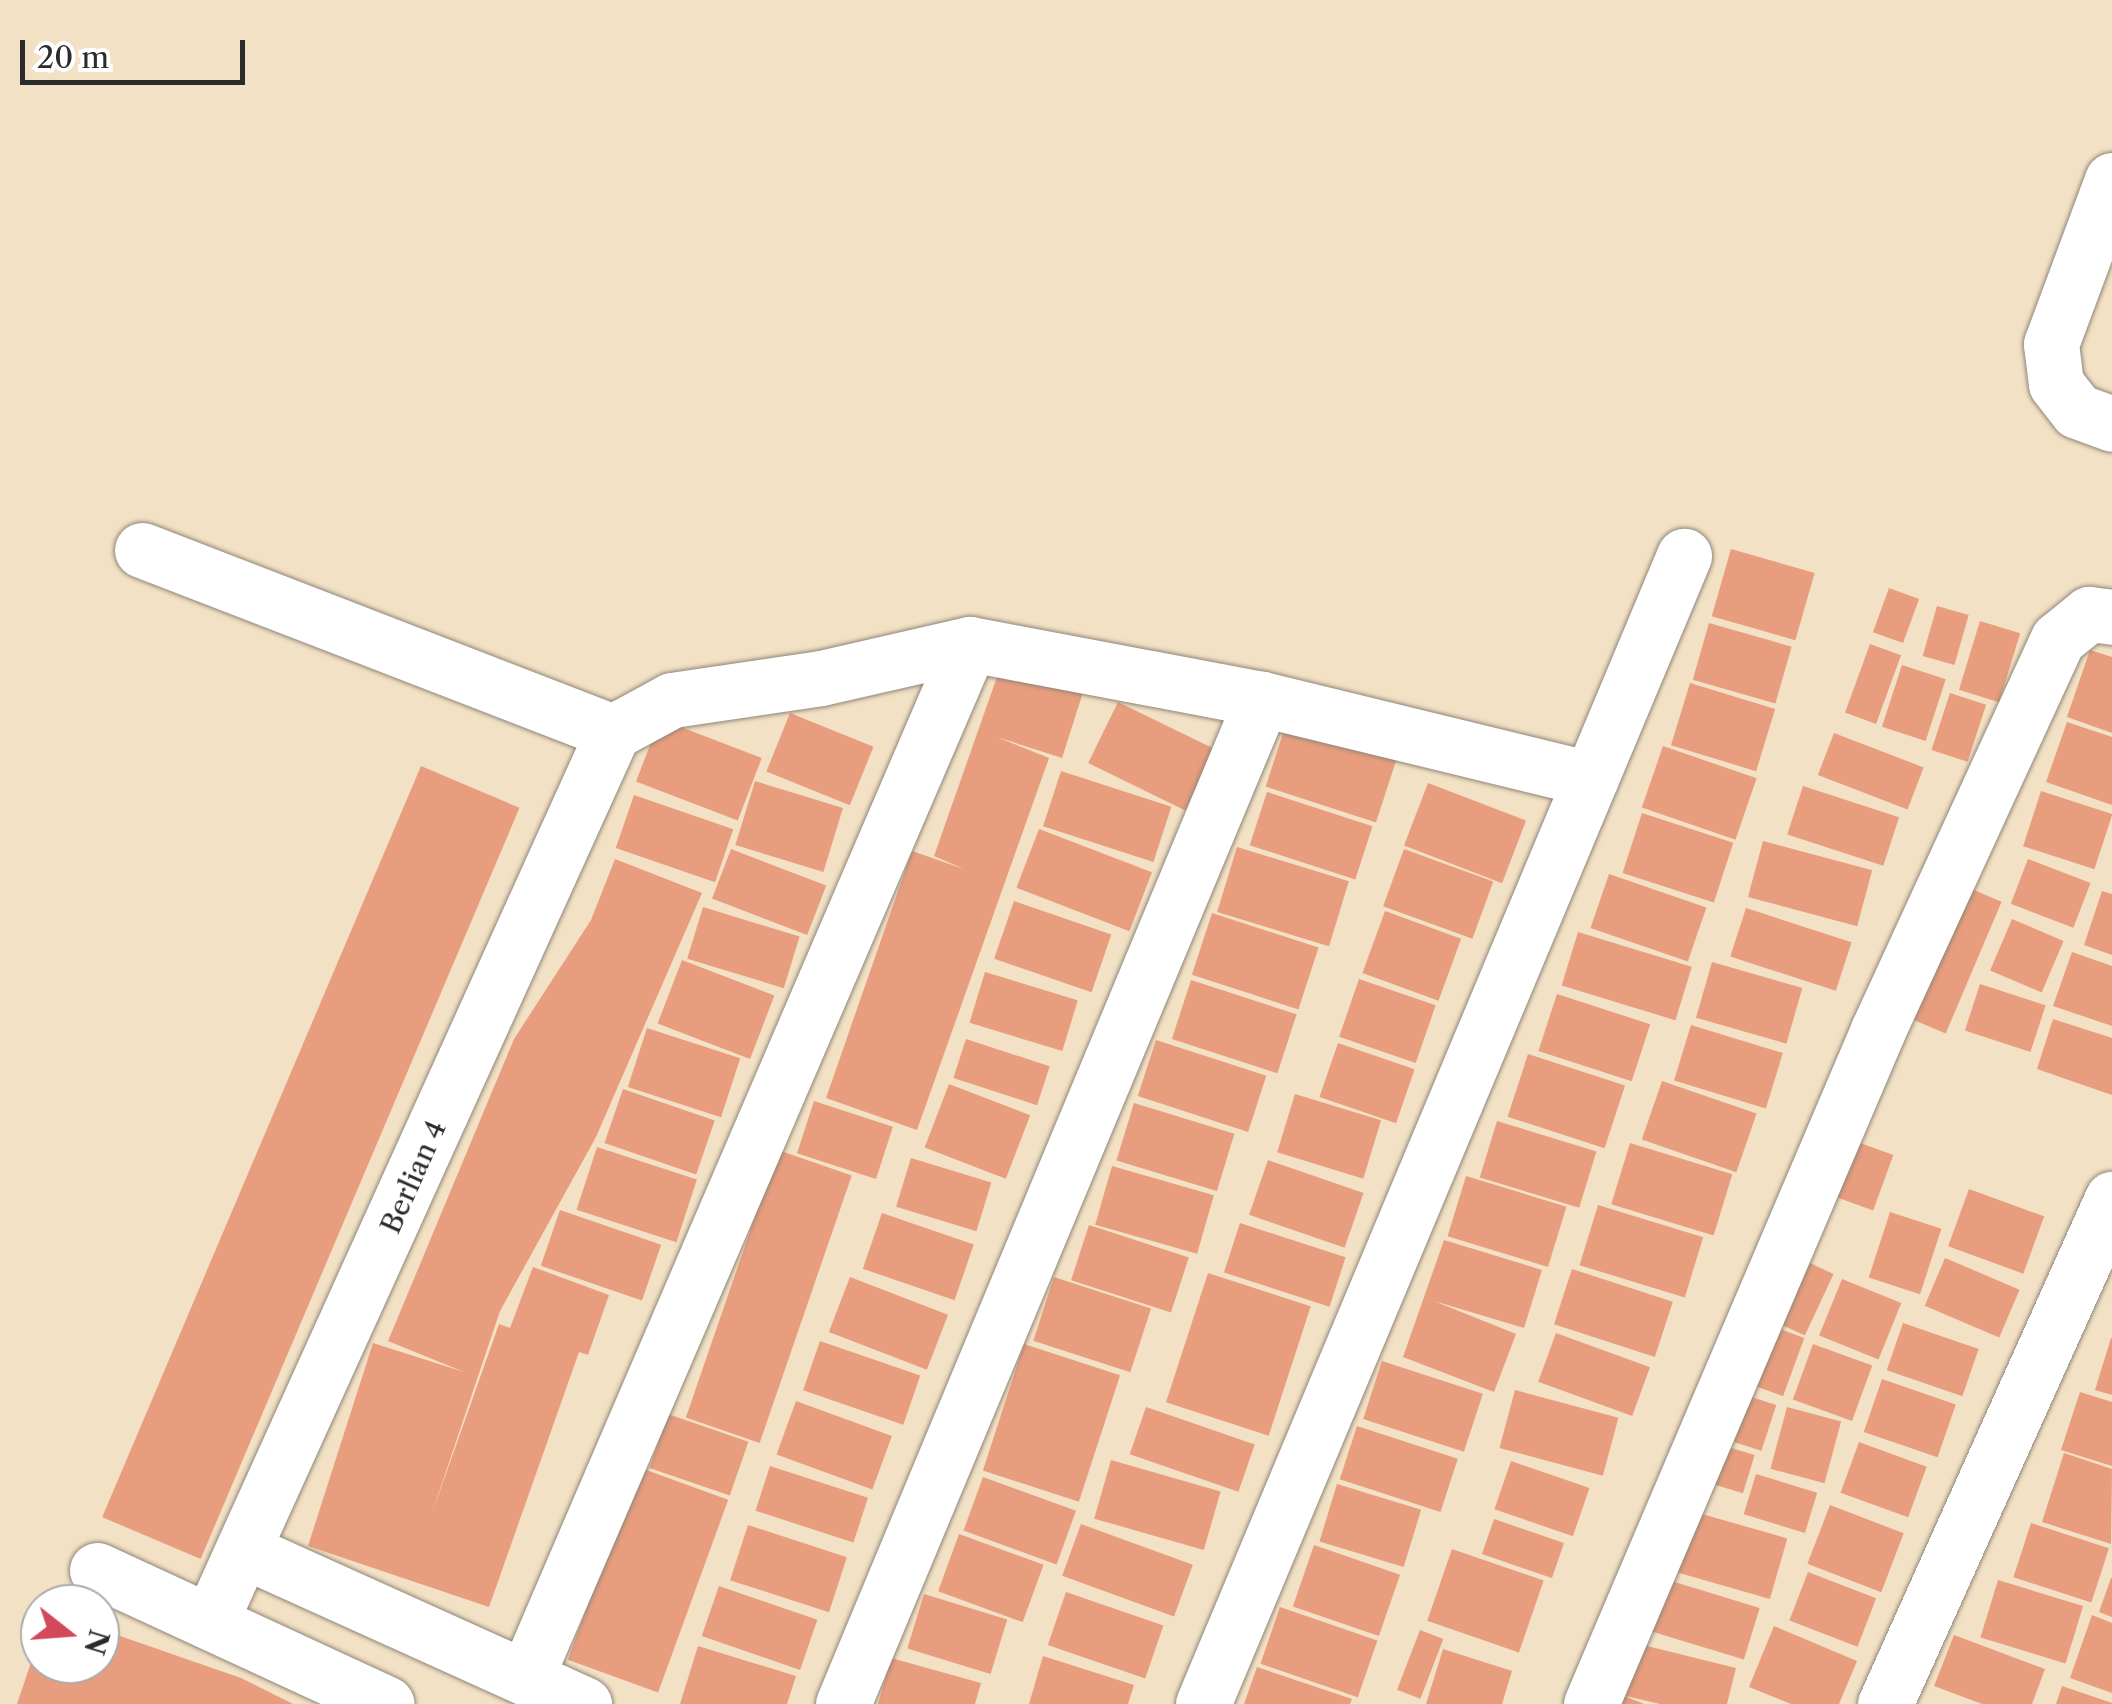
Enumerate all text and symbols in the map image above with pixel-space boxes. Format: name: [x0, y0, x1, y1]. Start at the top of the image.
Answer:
scale bar: [25, 20, 250, 82]
text: 20 m: [37, 39, 109, 76]
street label: Berlian 4: [373, 1115, 453, 1239]
north arrow: [20, 1584, 120, 1684]
text: N: [77, 1626, 117, 1659]

